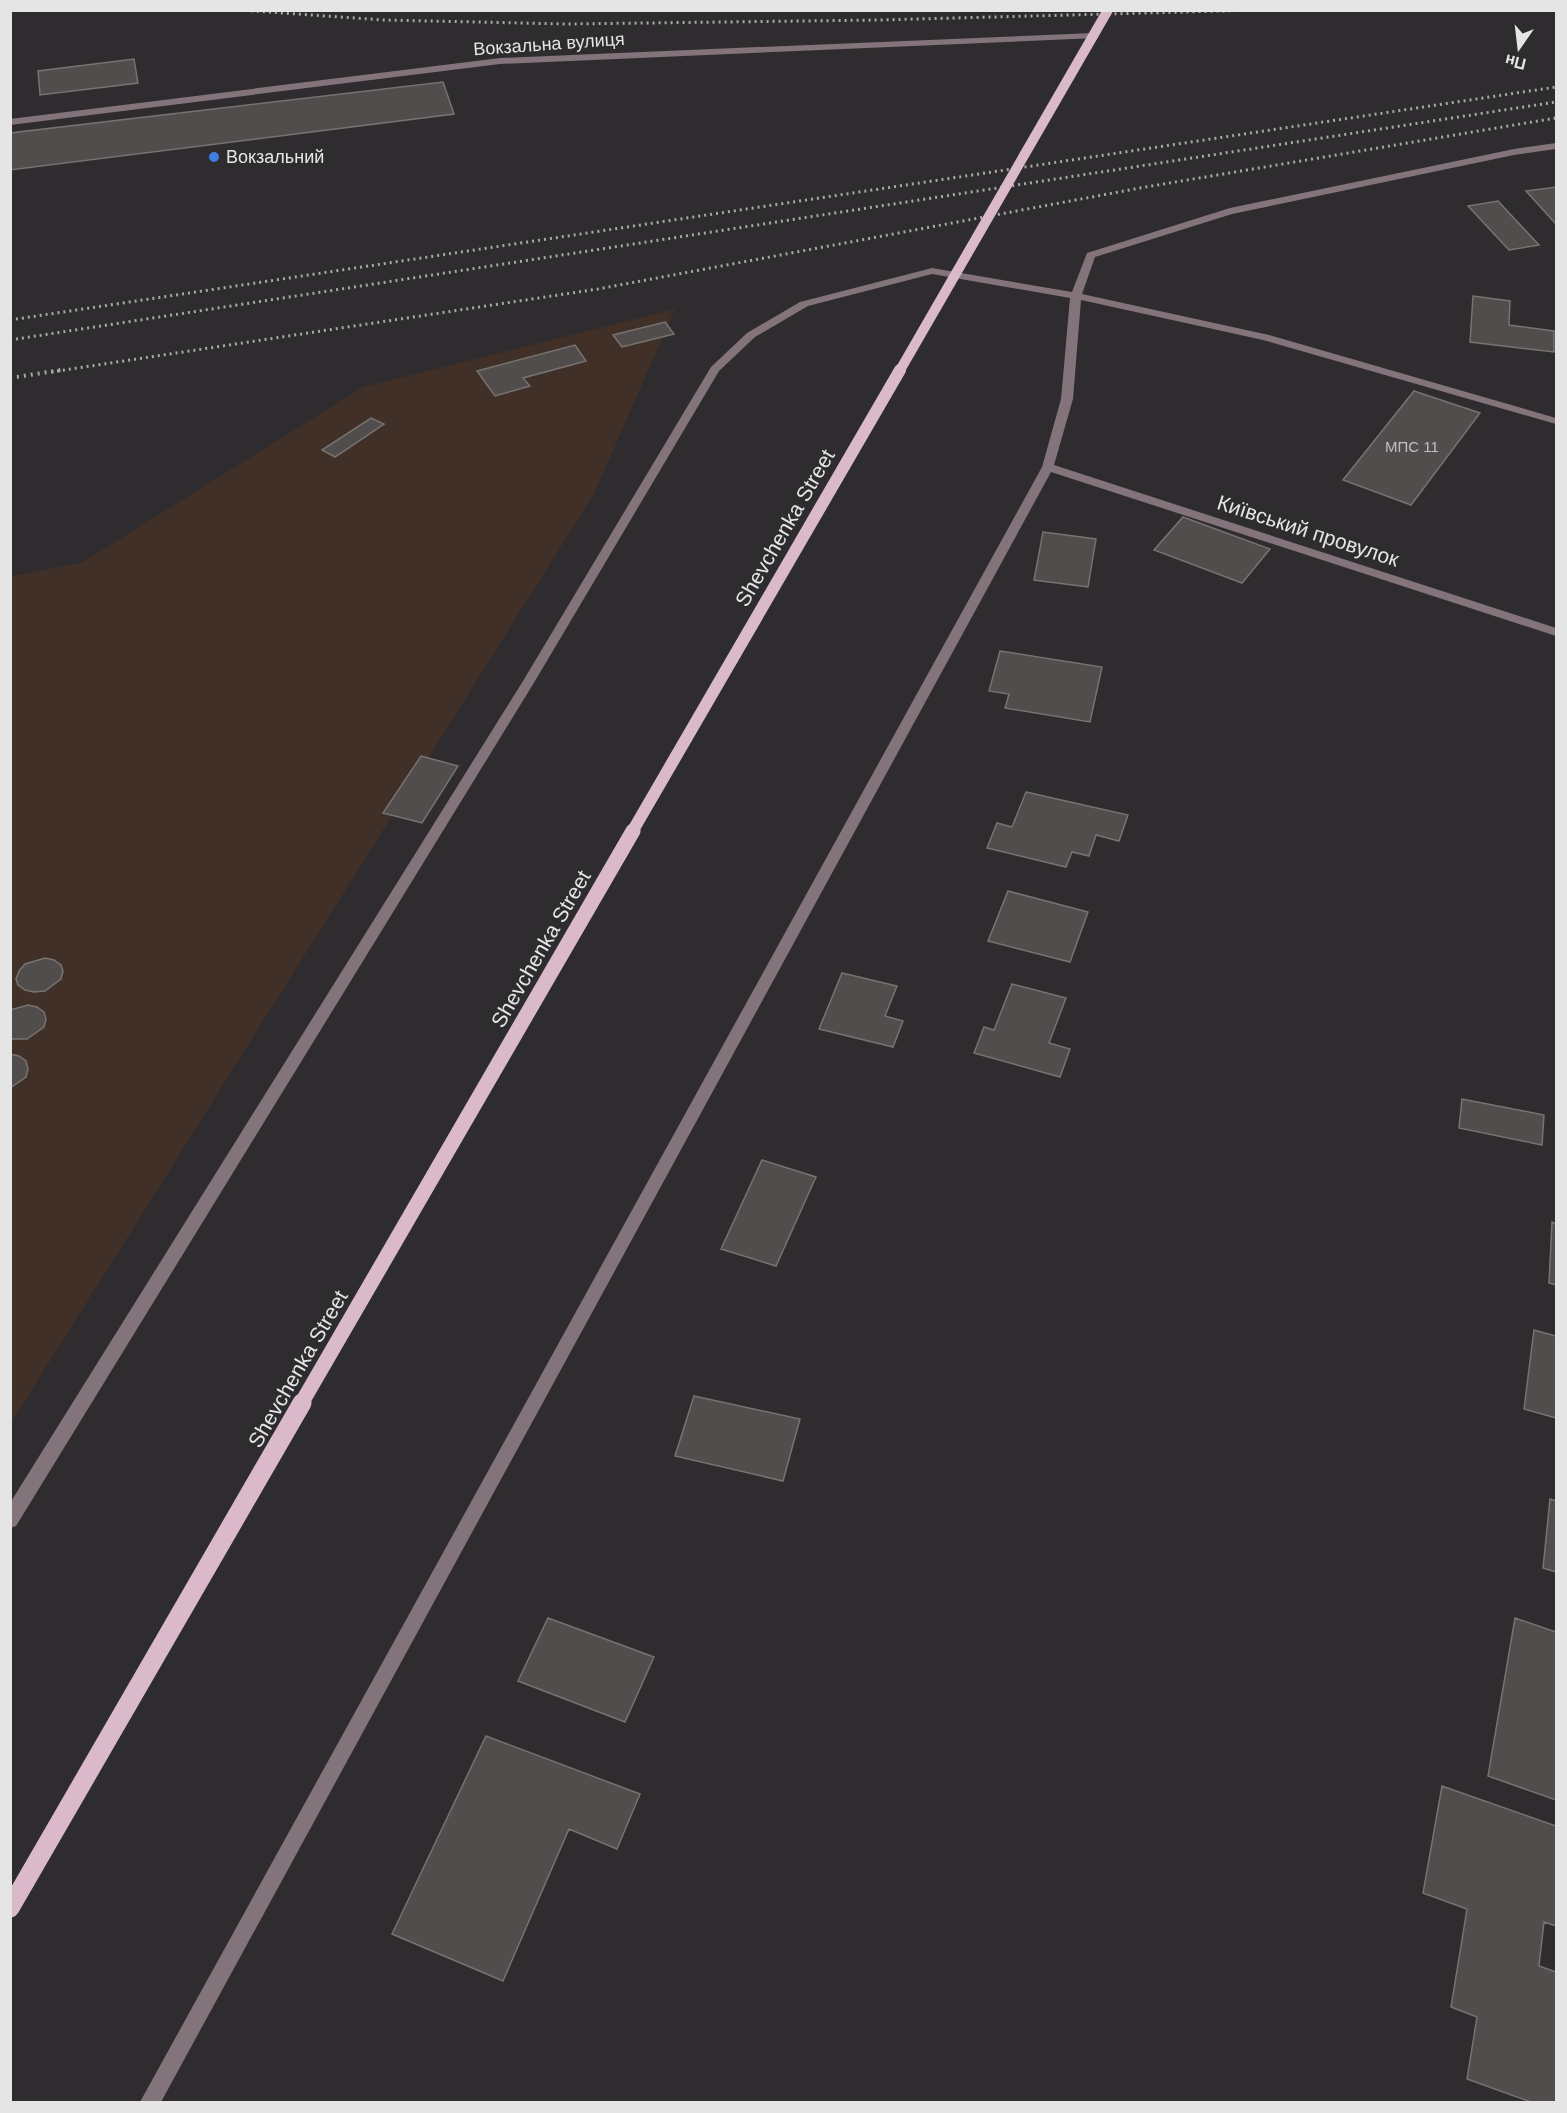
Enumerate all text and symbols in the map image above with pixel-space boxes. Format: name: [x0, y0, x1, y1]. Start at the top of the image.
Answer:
north arrow: [1489, 18, 1549, 78]
street label: Вокзальна вулиця: [473, 29, 625, 59]
text: Пн: [1503, 51, 1528, 73]
place label: Вокзальний: [226, 147, 324, 167]
marker: Вокзальний: [207, 150, 221, 164]
house number: МПС 11: [1385, 438, 1439, 455]
street label: Shevchenka Street: [730, 445, 839, 610]
street label: Київський провулок: [1215, 490, 1403, 571]
street label: Shevchenka Street: [486, 866, 595, 1031]
street label: Shevchenka Street: [243, 1286, 352, 1451]

